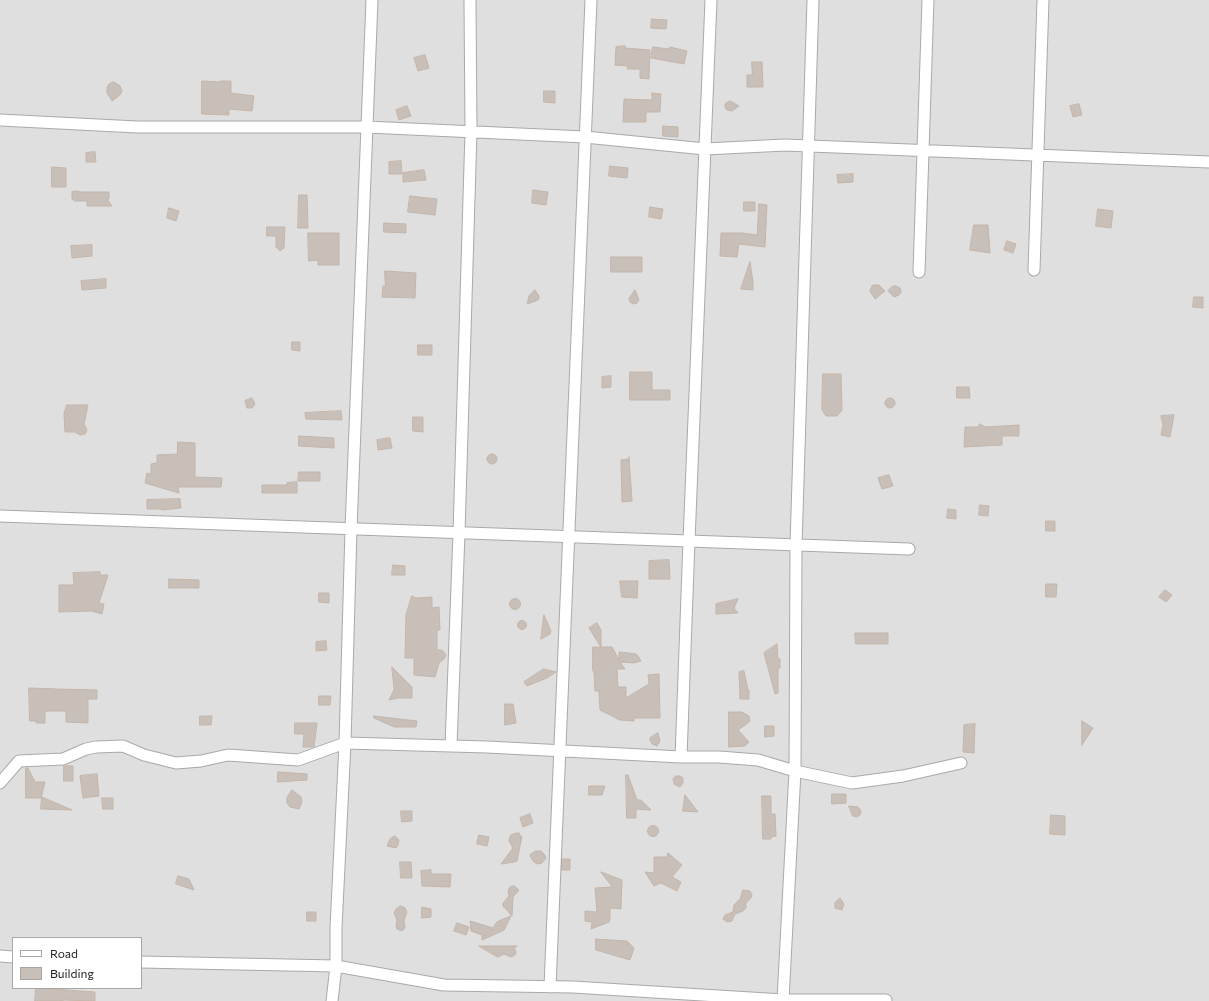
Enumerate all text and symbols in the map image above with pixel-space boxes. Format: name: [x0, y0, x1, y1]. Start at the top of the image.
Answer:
legend: [12, 937, 142, 989]
text: Road: [50, 946, 78, 960]
text: Building: [50, 966, 94, 980]

